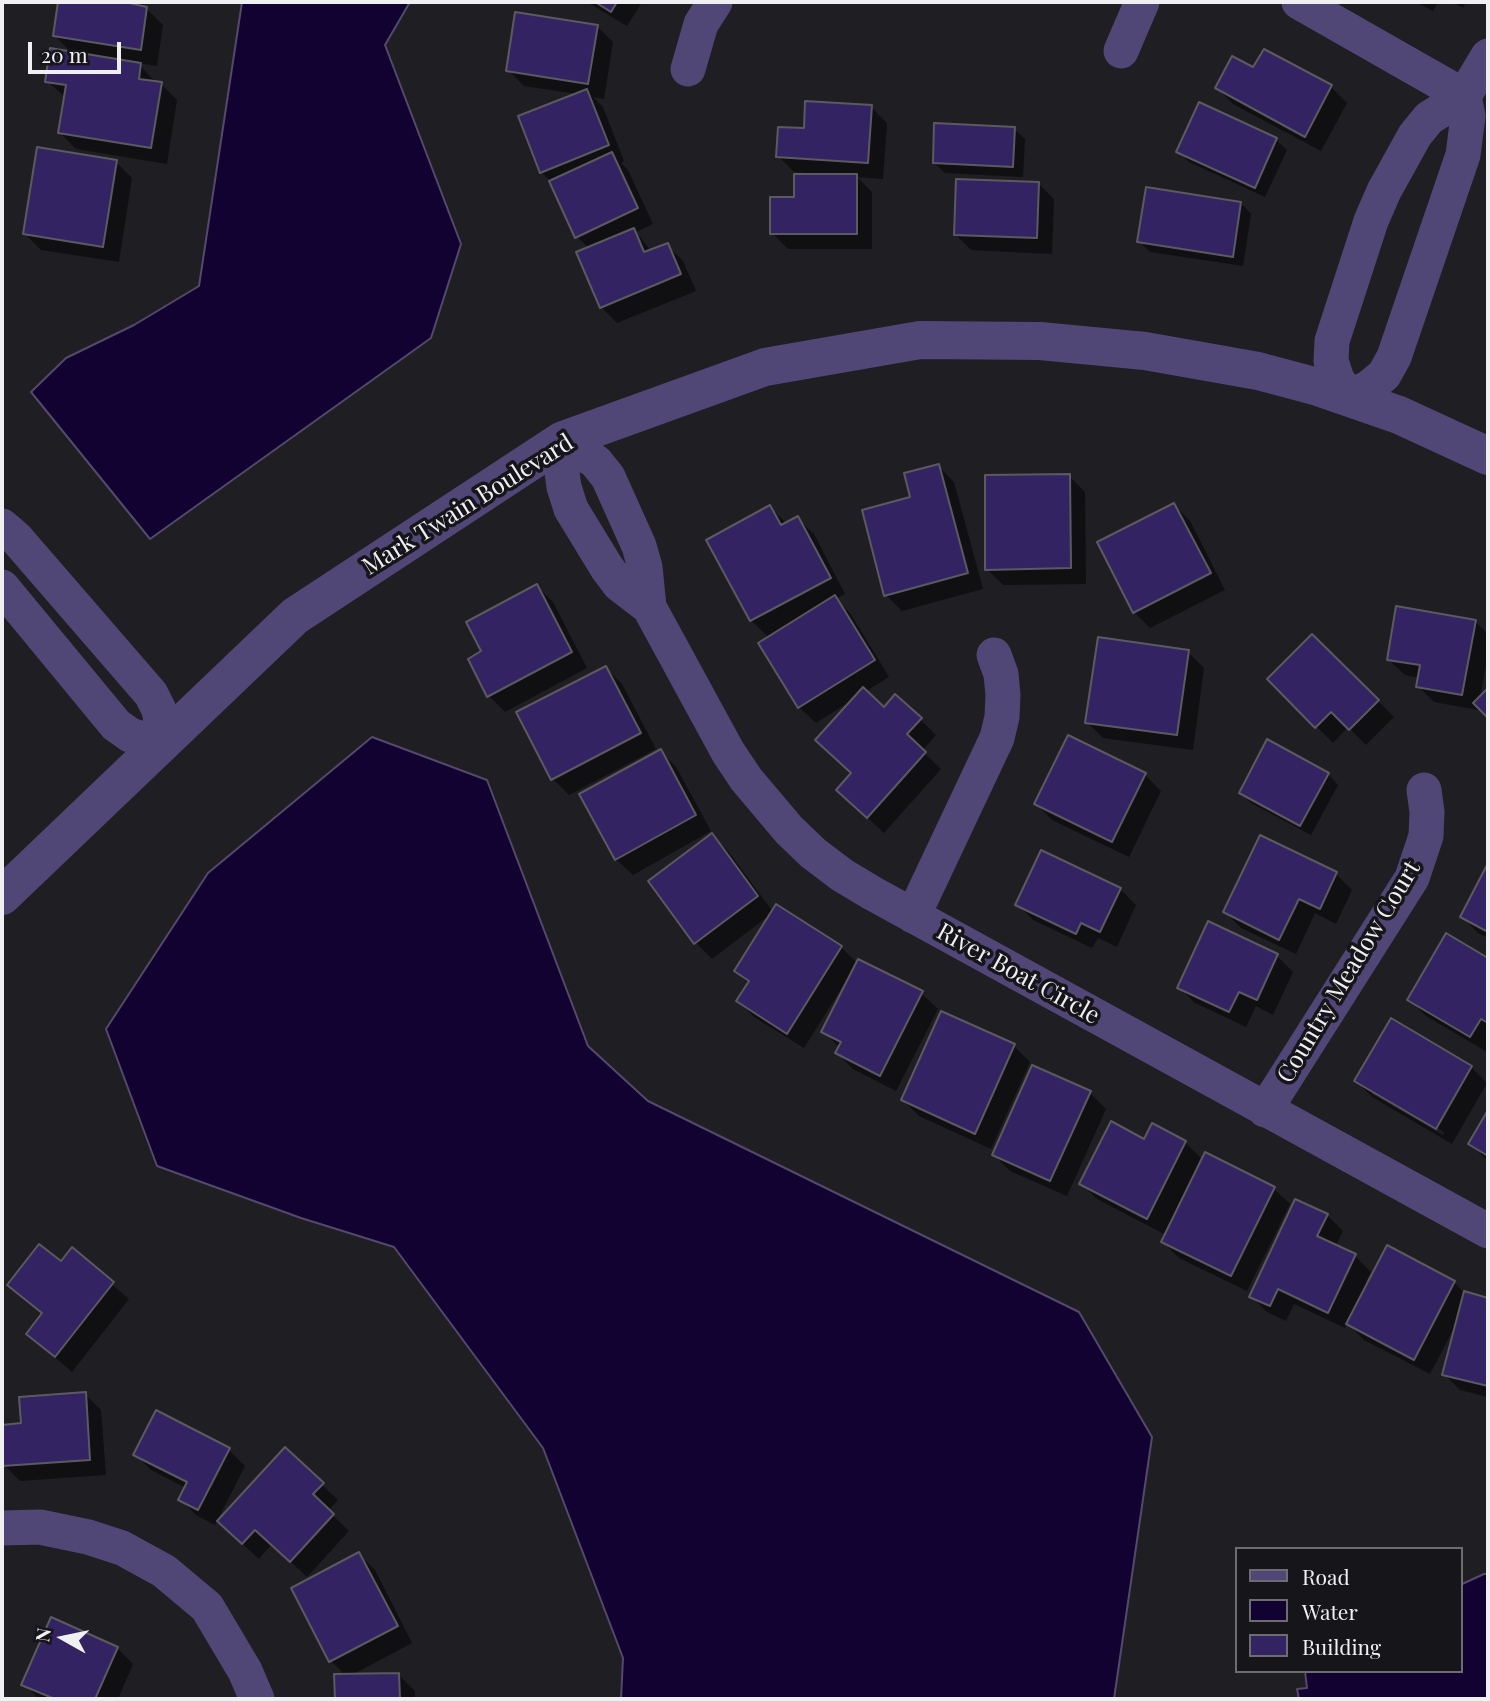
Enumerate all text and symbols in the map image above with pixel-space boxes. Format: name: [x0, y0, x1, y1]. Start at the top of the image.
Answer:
scale bar: [32, 28, 124, 72]
text: 20 m: [41, 40, 88, 68]
street label: Mark Twain Boulevard: [357, 428, 579, 582]
street label: Country Meadow Court: [1271, 856, 1427, 1088]
street label: River Boat Circle: [932, 917, 1104, 1031]
legend: [1234, 1547, 1462, 1673]
text: Road: [1302, 1562, 1350, 1590]
text: Water: [1302, 1597, 1358, 1625]
north arrow: [28, 1603, 98, 1673]
text: N: [28, 1626, 56, 1644]
text: Building: [1302, 1632, 1381, 1660]

